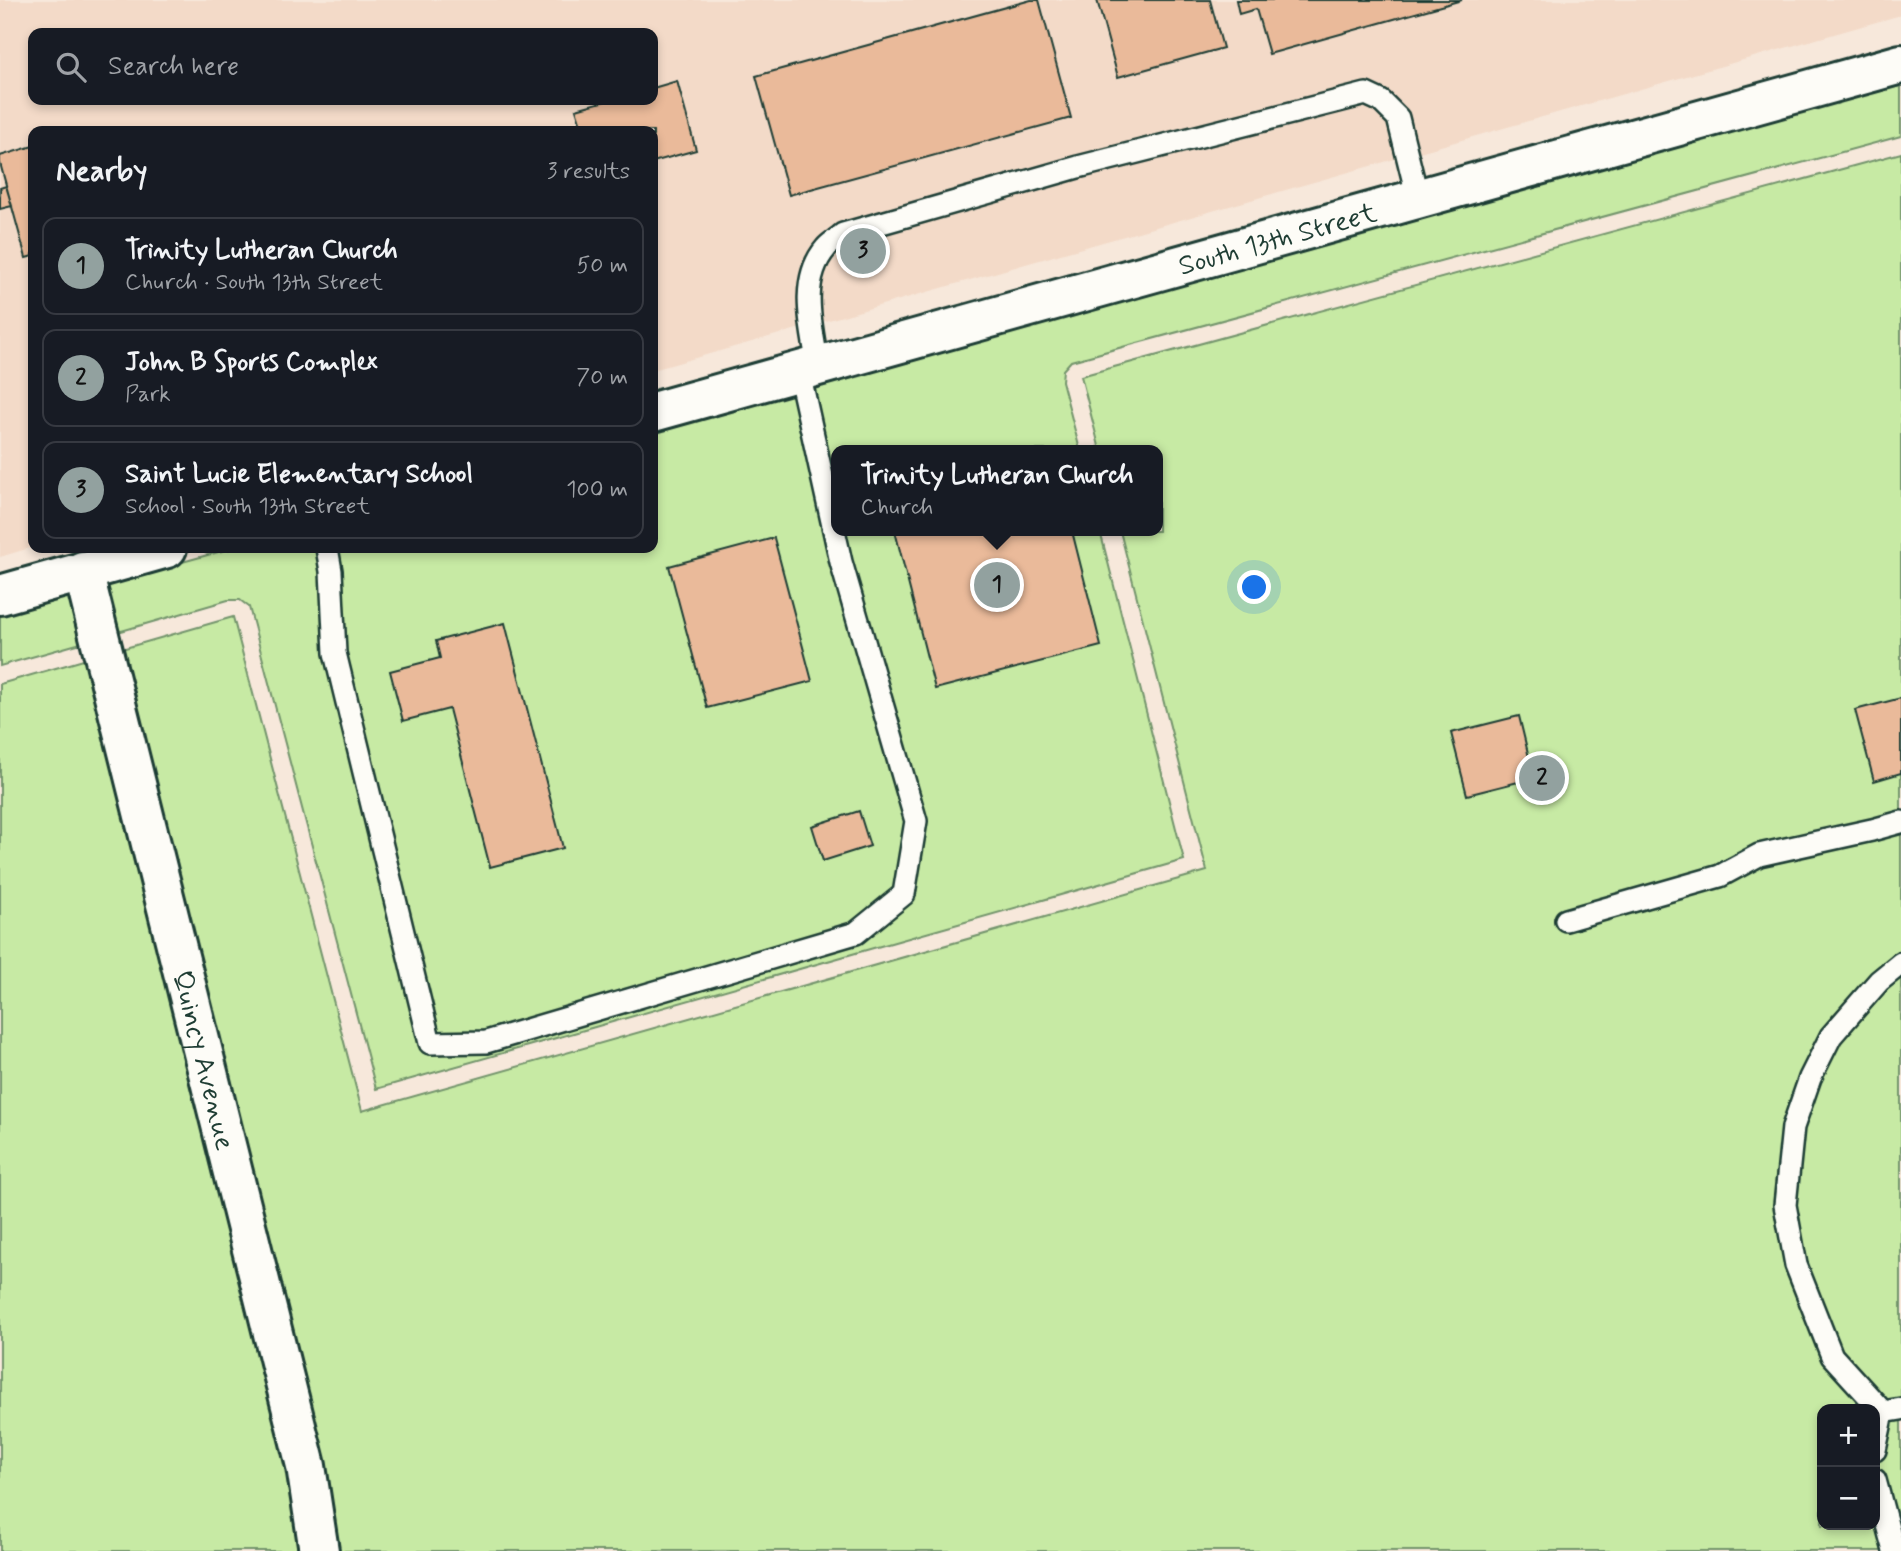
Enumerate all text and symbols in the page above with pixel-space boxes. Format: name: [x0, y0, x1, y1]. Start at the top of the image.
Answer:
search box: [28, 28, 658, 105]
icon: search: [52, 48, 90, 86]
text: Search here: [108, 50, 239, 84]
text: Nearby: [56, 152, 147, 191]
text: 3 results: [547, 157, 630, 187]
street label: South 13th Street: [1175, 195, 1382, 286]
pin: 3: [840, 225, 886, 277]
text: Trinity Lutheran Church: [125, 234, 398, 268]
text: 1: [76, 251, 86, 281]
text: 50 m: [577, 251, 628, 281]
text: Church · South 13th Street: [125, 268, 383, 298]
text: John B Sports Complex: [125, 346, 378, 380]
text: 2: [75, 363, 87, 393]
text: 70 m: [576, 363, 628, 393]
text: Park: [125, 380, 171, 410]
popup: [831, 445, 1163, 536]
text: Saint Lucie Elementary School: [125, 458, 473, 492]
text: Trinity Lutheran Church: [861, 459, 1133, 493]
text: 3: [76, 475, 86, 505]
text: 100 m: [566, 475, 628, 505]
text: School · South 13th Street: [125, 492, 370, 522]
text: Church: [861, 493, 933, 523]
pin: 1: [974, 559, 1020, 611]
your location: [1237, 570, 1271, 604]
pin: 2: [1519, 752, 1565, 804]
street label: Quincy Avenue: [162, 967, 243, 1154]
map controls: [1817, 1404, 1880, 1530]
button: +: [1817, 1404, 1880, 1467]
button: −: [1817, 1467, 1880, 1530]

